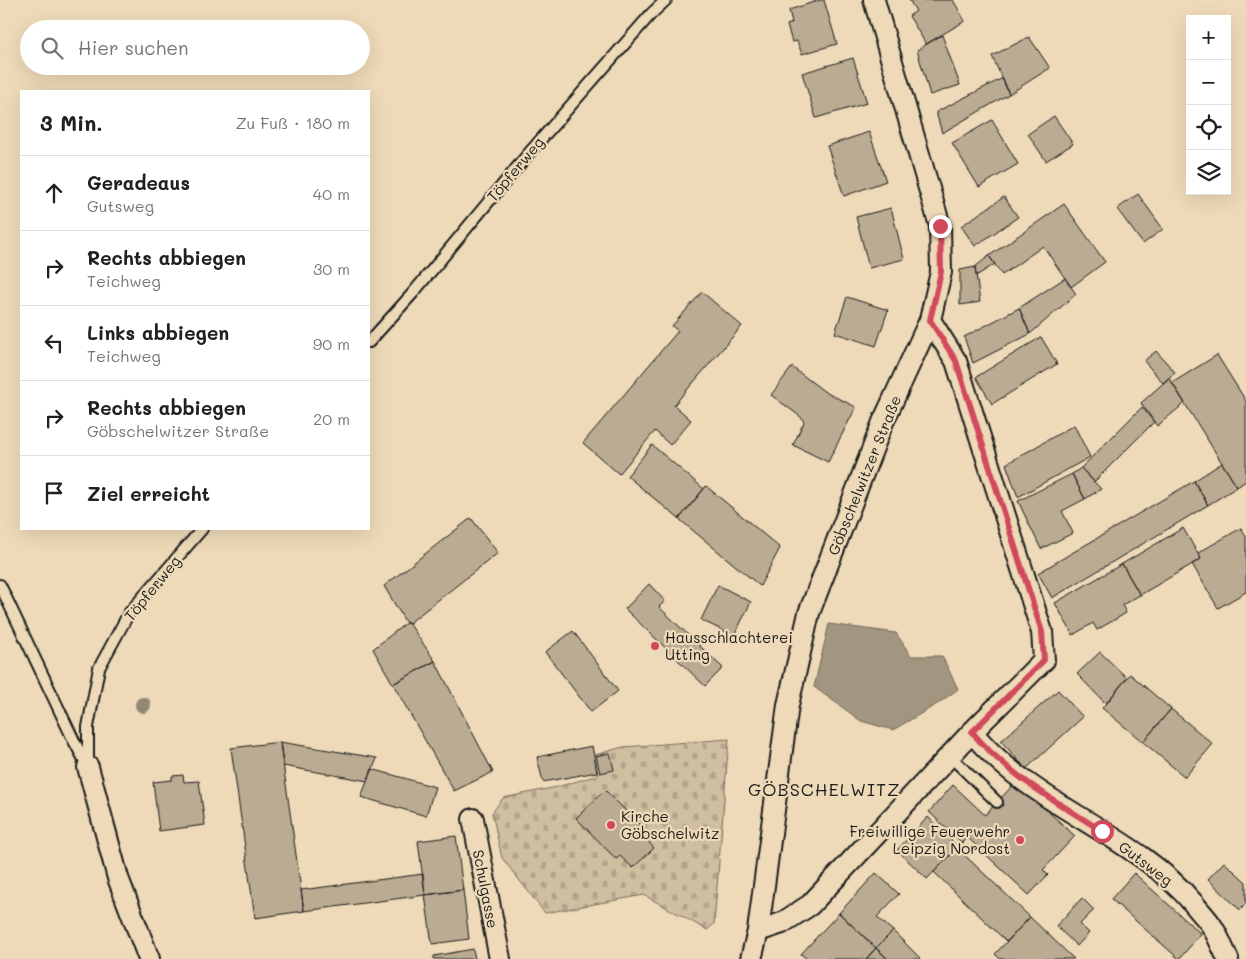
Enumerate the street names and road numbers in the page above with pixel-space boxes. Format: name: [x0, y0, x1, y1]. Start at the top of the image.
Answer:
street label: Töpferweg: [482, 132, 548, 206]
street label: Göbschelwitzer Straße: [823, 392, 905, 558]
street label: Töpferweg: [119, 551, 185, 625]
street label: Gutsweg: [1115, 836, 1177, 890]
street label: Schulgasse: [469, 848, 503, 930]

